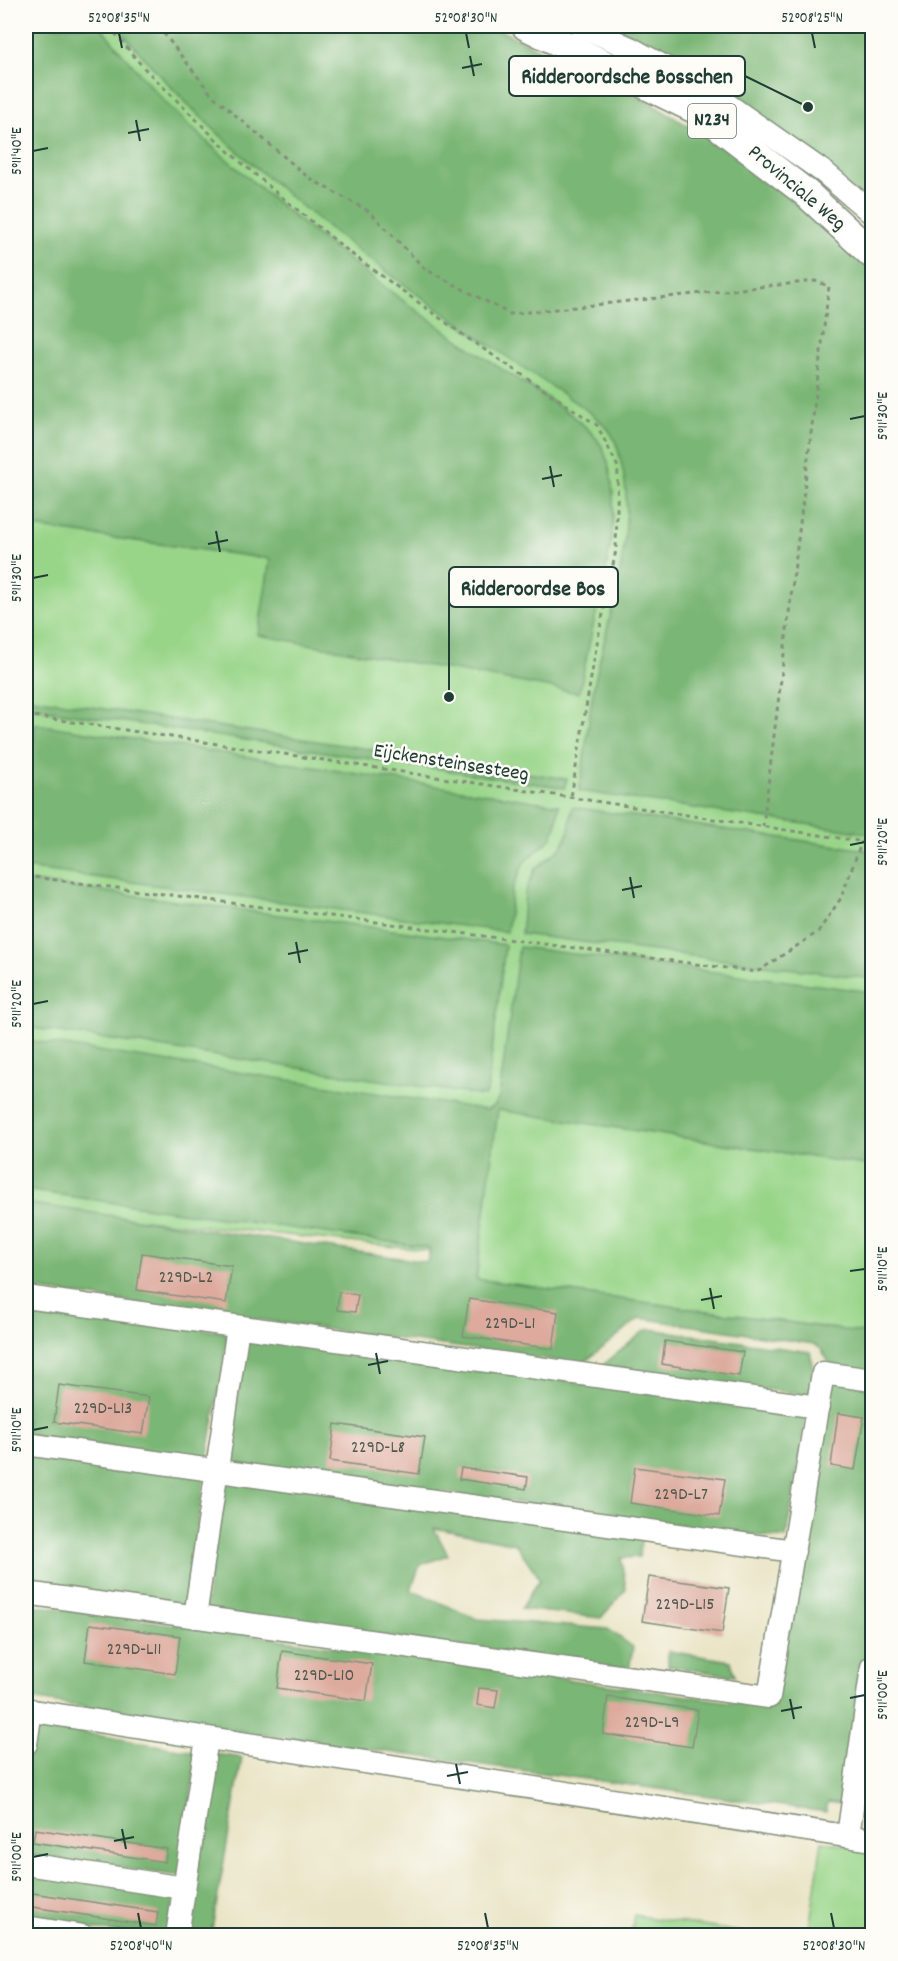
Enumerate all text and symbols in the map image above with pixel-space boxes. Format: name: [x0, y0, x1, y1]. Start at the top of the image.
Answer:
text: 52°08'35"N: [88, 8, 150, 30]
text: 52°08'30"N: [434, 8, 498, 30]
text: 52°08'25"N: [781, 8, 843, 30]
callout: Ridderoordsche Bosschen: [509, 56, 745, 96]
text: Ridderoordsche Bosschen: [521, 63, 733, 94]
road number: N234: [688, 104, 736, 138]
text: 5°11'40"E: [7, 127, 29, 175]
street label: Provinciale Weg: [740, 139, 852, 239]
text: 5°11'30"E: [873, 392, 895, 440]
text: 5°11'30"E: [7, 554, 29, 602]
callout: Ridderoordse Bos: [449, 567, 618, 607]
text: Ridderoordse Bos: [461, 575, 605, 606]
street label: Eijckensteinsesteeg: [371, 737, 531, 791]
text: 5°11'20"E: [873, 818, 895, 866]
text: 5°11'20"E: [7, 980, 29, 1028]
text: 5°11'10"E: [873, 1246, 895, 1291]
house number: 229D-L2: [159, 1266, 213, 1291]
house number: 229D-L1: [485, 1312, 535, 1337]
house number: 229D-L13: [74, 1397, 132, 1422]
text: 5°11'10"E: [7, 1407, 29, 1452]
house number: 229D-L8: [351, 1436, 405, 1461]
house number: 229D-L7: [654, 1483, 708, 1508]
house number: 229D-L15: [655, 1593, 715, 1618]
house number: 229D-L11: [107, 1638, 161, 1663]
house number: 229D-L10: [294, 1664, 354, 1689]
text: 5°11'00"E: [873, 1670, 895, 1720]
house number: 229D-L9: [624, 1711, 680, 1736]
text: 5°11'00"E: [7, 1832, 29, 1882]
text: 52°08'40"N: [110, 1936, 172, 1958]
text: 52°08'35"N: [457, 1936, 519, 1958]
text: 52°08'30"N: [802, 1936, 866, 1958]

